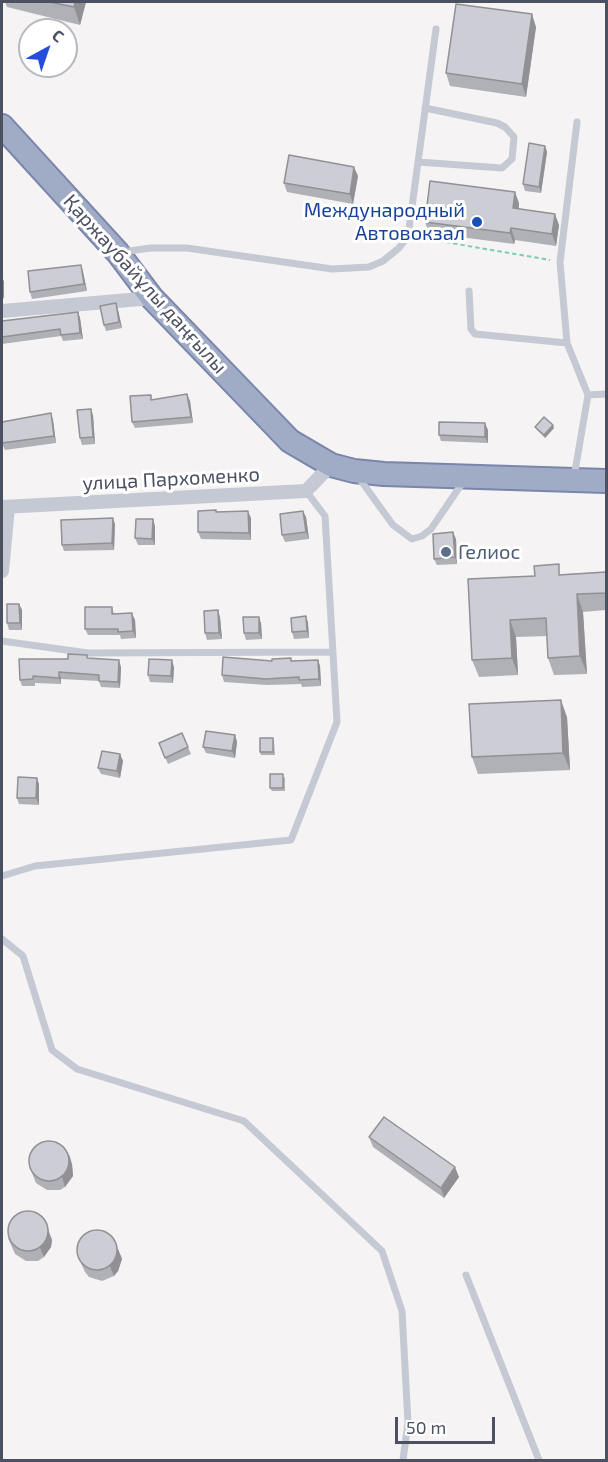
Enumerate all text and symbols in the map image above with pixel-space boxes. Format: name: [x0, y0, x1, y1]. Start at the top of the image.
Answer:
north arrow: [18, 18, 78, 78]
text: С: [49, 25, 68, 46]
street label: Қаржаубайұлы даңғылы: [58, 190, 232, 378]
place label: Международный Автовокзал: [304, 198, 465, 245]
marker: Международный Автовокзал: [470, 215, 484, 229]
street label: улица Пархоменко: [82, 462, 260, 496]
place label: Гелиос: [458, 540, 520, 564]
marker: Гелиос: [439, 545, 453, 559]
scale bar: [398, 1405, 498, 1443]
text: 50 m: [406, 1416, 446, 1438]

